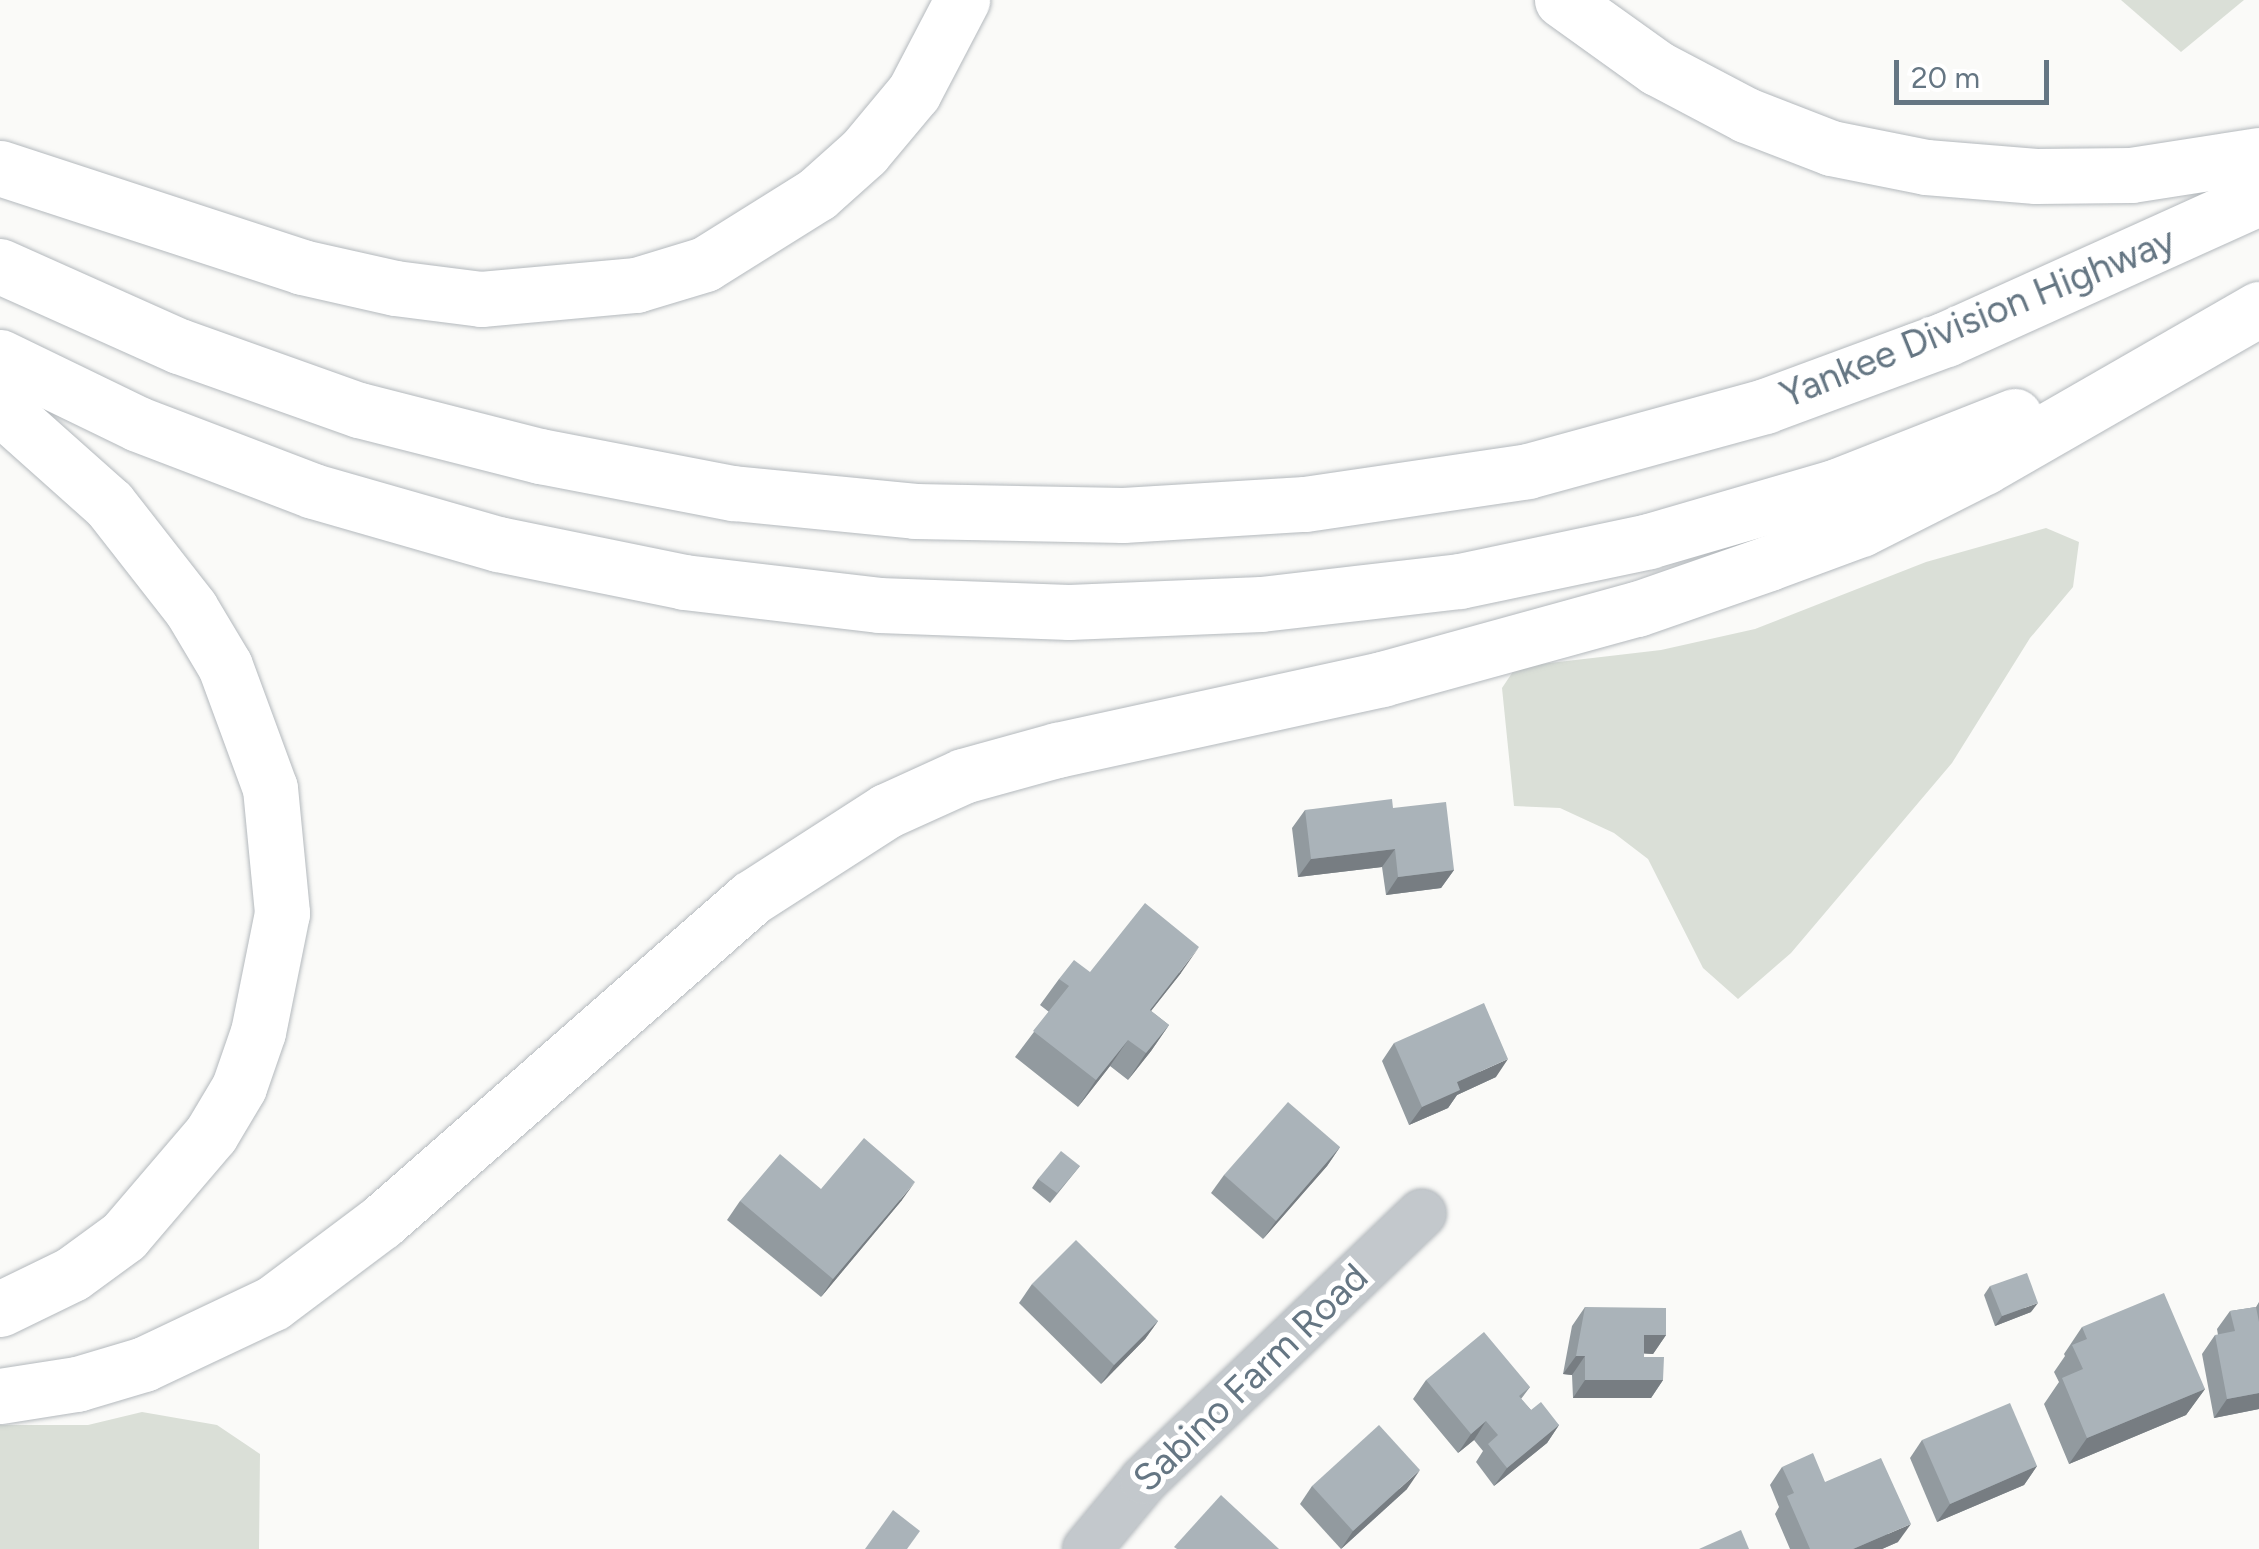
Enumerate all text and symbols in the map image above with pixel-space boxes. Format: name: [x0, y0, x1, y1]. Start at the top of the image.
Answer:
scale bar: [1899, 40, 2054, 102]
text: 20 m: [1911, 59, 1980, 96]
street label: Yankee Division Highway: [1774, 218, 2182, 418]
street label: Sabino Farm Road: [1124, 1255, 1378, 1501]

